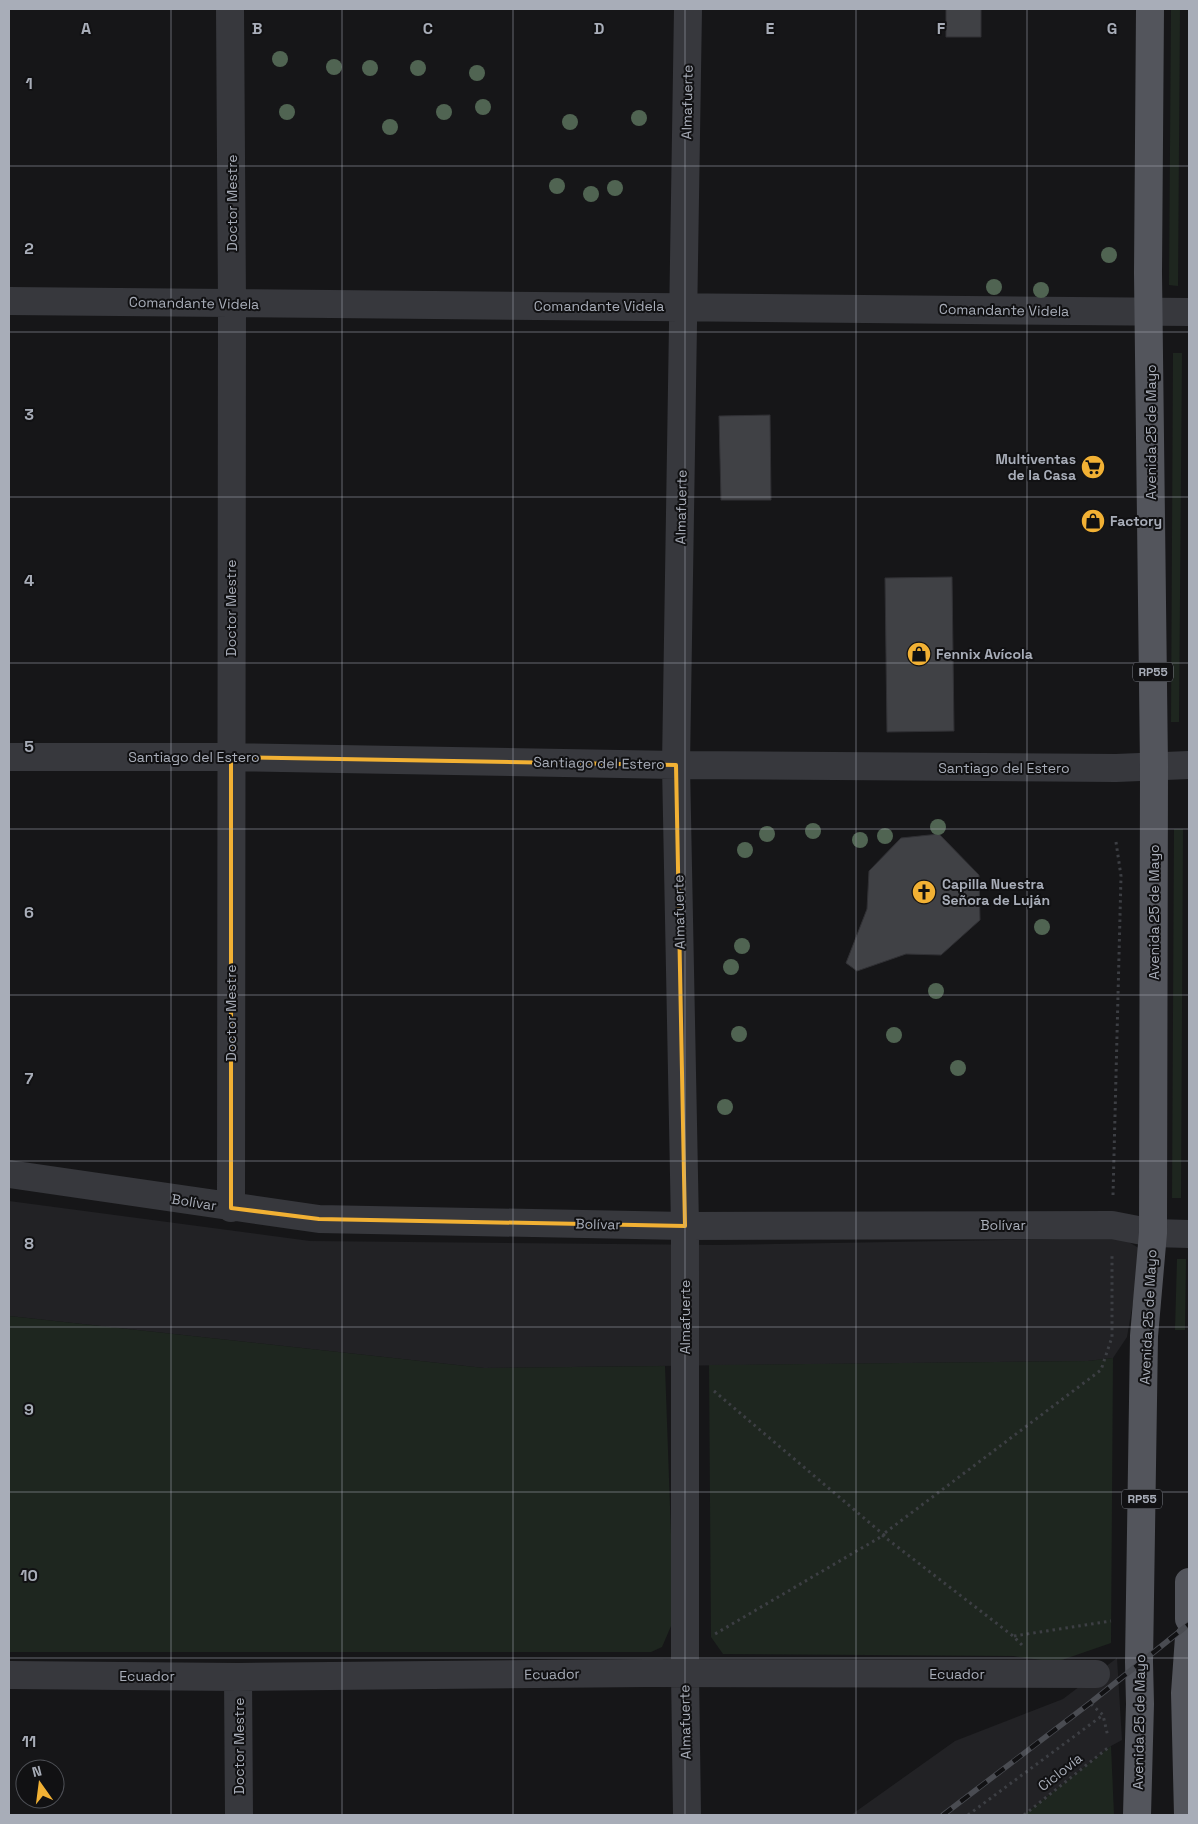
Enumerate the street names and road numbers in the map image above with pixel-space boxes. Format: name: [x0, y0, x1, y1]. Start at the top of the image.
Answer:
street label: Almafuerte: [677, 64, 697, 140]
street label: Doctor Mestre: [223, 154, 241, 252]
street label: Comandante Videla: [129, 293, 259, 313]
street label: Comandante Videla: [534, 297, 664, 315]
street label: Comandante Videla: [939, 300, 1069, 320]
street label: Avenida 25 de Mayo: [1142, 364, 1160, 500]
street label: Almafuerte: [671, 469, 691, 545]
street label: Doctor Mestre: [222, 559, 240, 657]
road number: RP55: [1133, 662, 1173, 682]
street label: Santiago del Estero: [128, 748, 260, 766]
street label: Santiago del Estero: [533, 753, 665, 773]
street label: Santiago del Estero: [938, 759, 1070, 777]
street label: Avenida 25 de Mayo: [1145, 844, 1163, 980]
street label: Almafuerte: [669, 874, 689, 950]
street label: Doctor Mestre: [222, 964, 240, 1062]
street label: Bolívar: [170, 1190, 218, 1214]
street label: Bolívar: [575, 1215, 621, 1233]
street label: Bolívar: [980, 1216, 1026, 1234]
street label: Avenida 25 de Mayo: [1135, 1249, 1161, 1385]
street label: Almafuerte: [676, 1280, 694, 1354]
road number: RP55: [1122, 1490, 1162, 1508]
street label: Avenida 25 de Mayo: [1129, 1654, 1149, 1790]
street label: Ecuador: [524, 1665, 580, 1683]
street label: Ecuador: [929, 1665, 985, 1683]
street label: Ecuador: [119, 1667, 175, 1685]
street label: Almafuerte: [675, 1684, 695, 1760]
street label: Doctor Mestre: [230, 1697, 248, 1795]
street label: Ciclovía: [1034, 1749, 1086, 1795]

